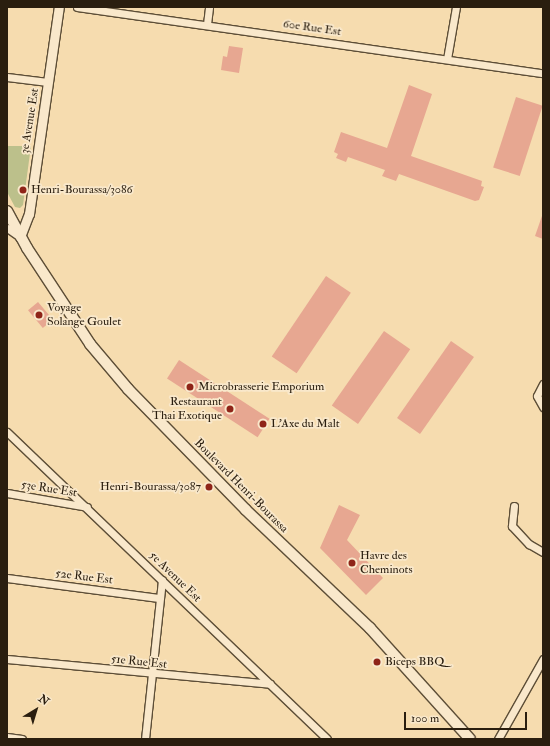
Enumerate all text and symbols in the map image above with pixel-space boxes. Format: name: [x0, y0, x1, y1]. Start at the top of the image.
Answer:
street label: 60e Rue Est: [282, 17, 342, 39]
street label: 3e Avenue Est: [18, 87, 42, 155]
place label: Henri-Bourassa/3086: [31, 183, 133, 197]
marker: Henri-Bourassa/3086: [18, 185, 28, 195]
place label: Voyage Solange Goulet: [47, 301, 121, 329]
marker: Voyage Solange Goulet: [34, 310, 44, 320]
place label: Microbrasserie Emporium: [198, 380, 324, 394]
marker: Microbrasserie Emporium: [185, 382, 195, 392]
place label: Restaurant Thai Exotique: [152, 395, 222, 423]
marker: Restaurant Thai Exotique: [225, 404, 235, 414]
place label: L'Axe du Malt: [271, 417, 340, 431]
marker: L'Axe du Malt: [258, 419, 268, 429]
street label: Boulevard Henri-Bourassa: [191, 436, 291, 536]
street label: 53e Rue Est: [20, 477, 78, 501]
place label: Henri-Bourassa/3087: [100, 480, 201, 494]
marker: Henri-Bourassa/3087: [204, 482, 214, 492]
street label: 5e Avenue Est: [146, 549, 204, 605]
place label: Havre des Cheminots: [360, 549, 413, 577]
marker: Havre des Cheminots: [347, 558, 357, 568]
street label: 52e Rue Est: [54, 566, 114, 588]
street label: 51e Rue Est: [110, 652, 168, 672]
place label: Biceps BBQ: [385, 655, 444, 669]
marker: Biceps BBQ: [372, 657, 382, 667]
north arrow: [16, 690, 56, 730]
text: N: [36, 692, 52, 708]
scale bar: [406, 704, 529, 730]
text: 100 m: [411, 711, 439, 726]

